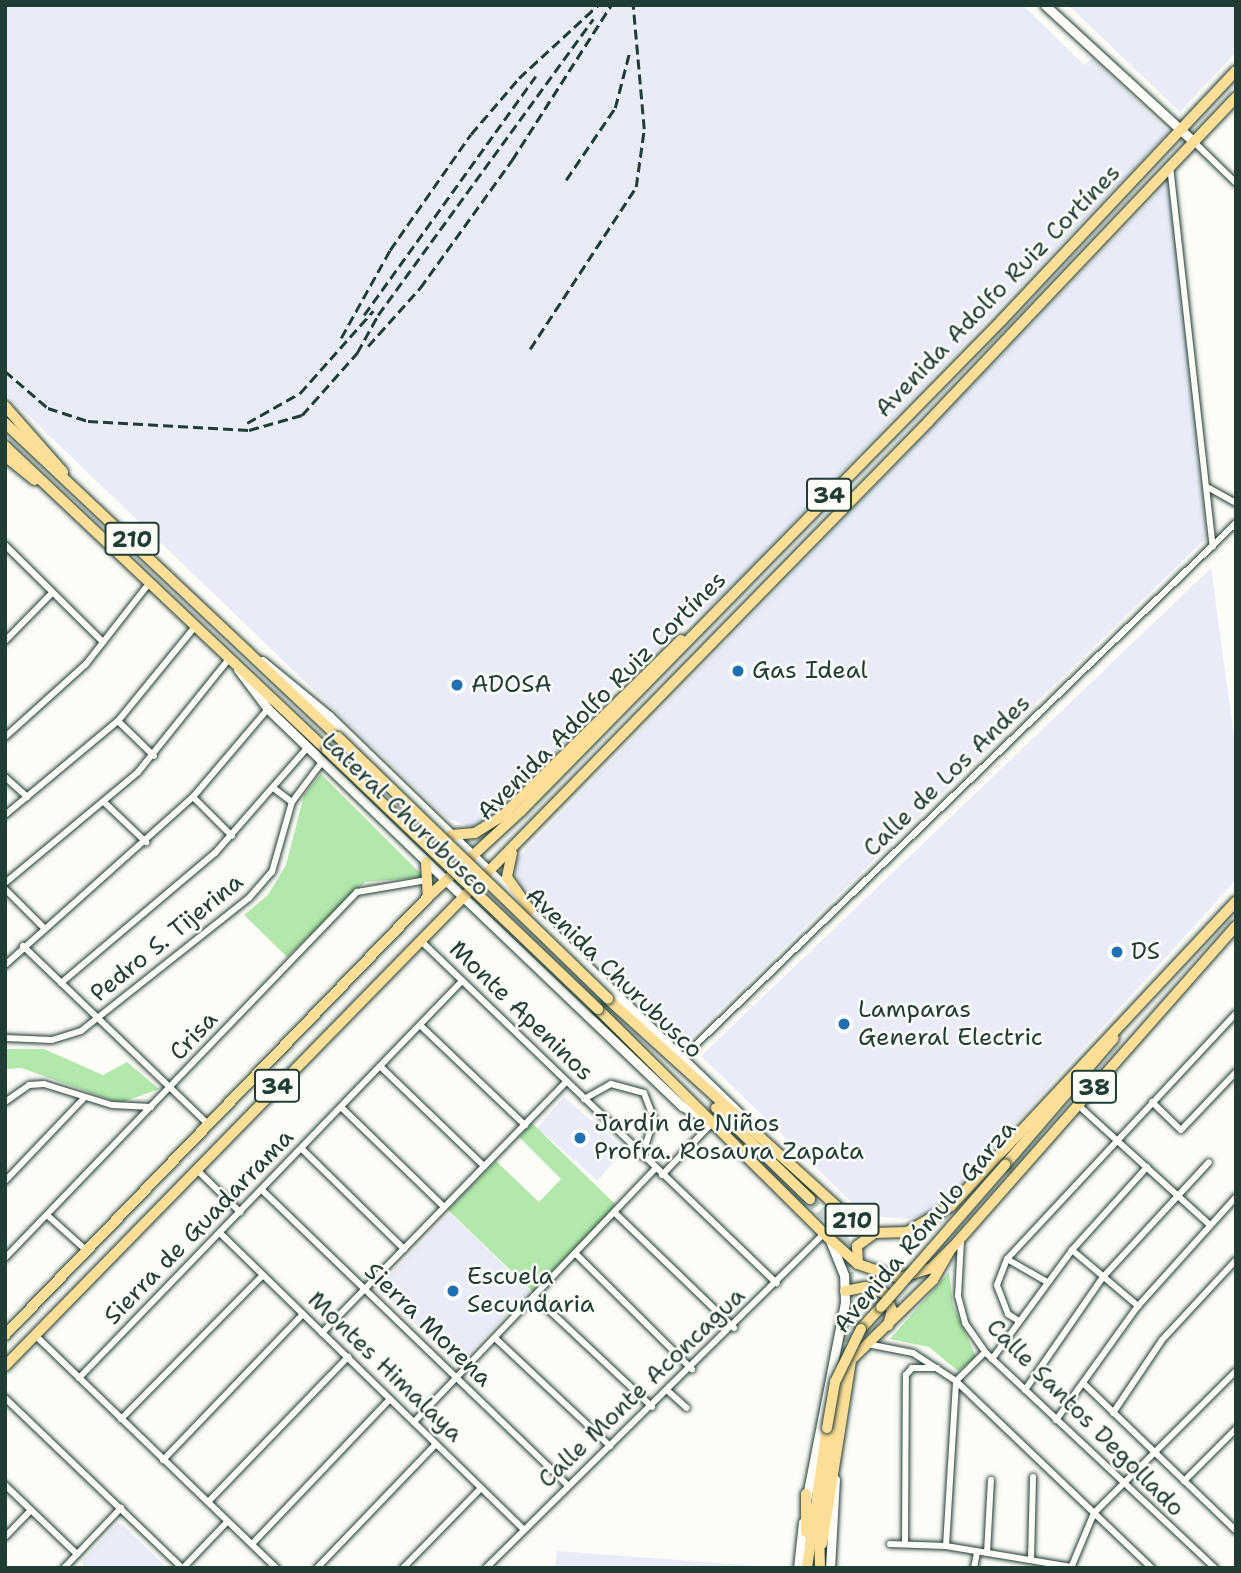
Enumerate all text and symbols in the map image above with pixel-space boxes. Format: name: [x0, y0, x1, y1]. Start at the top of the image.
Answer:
street label: Avenida Adolfo Ruiz Cortínes: [869, 159, 1127, 423]
road number: 34: [804, 475, 854, 514]
road number: 210: [104, 520, 160, 558]
street label: Avenida Adolfo Ruiz Cortínes: [471, 565, 733, 827]
place label: Gas Ideal: [752, 657, 868, 685]
marker: Gas Ideal: [730, 663, 746, 679]
place label: ADOSA: [471, 671, 552, 699]
marker: ADOSA: [449, 677, 465, 693]
street label: Calle de Los Andes: [858, 689, 1036, 863]
street label: Lateral Churubusco: [315, 727, 495, 903]
street label: Pedro S. Tijerina: [85, 868, 249, 1008]
street label: Avenida Churubusco: [520, 881, 708, 1065]
street label: Monte Apeninos: [443, 935, 599, 1087]
place label: DS: [1131, 938, 1160, 966]
marker: DS: [1109, 944, 1125, 960]
place label: Lamparas General Electric: [858, 996, 1043, 1052]
street label: Crisa: [164, 1005, 224, 1067]
marker: Lamparas General Electric: [836, 1016, 852, 1032]
road number: 34: [252, 1066, 302, 1106]
road number: 38: [1070, 1068, 1118, 1106]
place label: Jardín de Niños Profra. Rosaura Zapata: [594, 1110, 864, 1166]
street label: Avenida Rómulo Garza: [828, 1115, 1022, 1339]
street label: Sierra de Guadarrama: [98, 1123, 300, 1331]
marker: Jardín de Niños Profra. Rosaura Zapata: [572, 1130, 588, 1146]
road number: 210: [824, 1200, 880, 1240]
street label: Sierra Morena: [358, 1257, 498, 1393]
place label: Escuela Secundaria: [467, 1263, 595, 1319]
street label: Calle Monte Aconcagua: [533, 1282, 751, 1494]
marker: Escuela Secundaria: [445, 1283, 461, 1299]
street label: Montes Himalaya: [302, 1286, 468, 1448]
street label: Calle Santos Degollado: [980, 1313, 1190, 1523]

